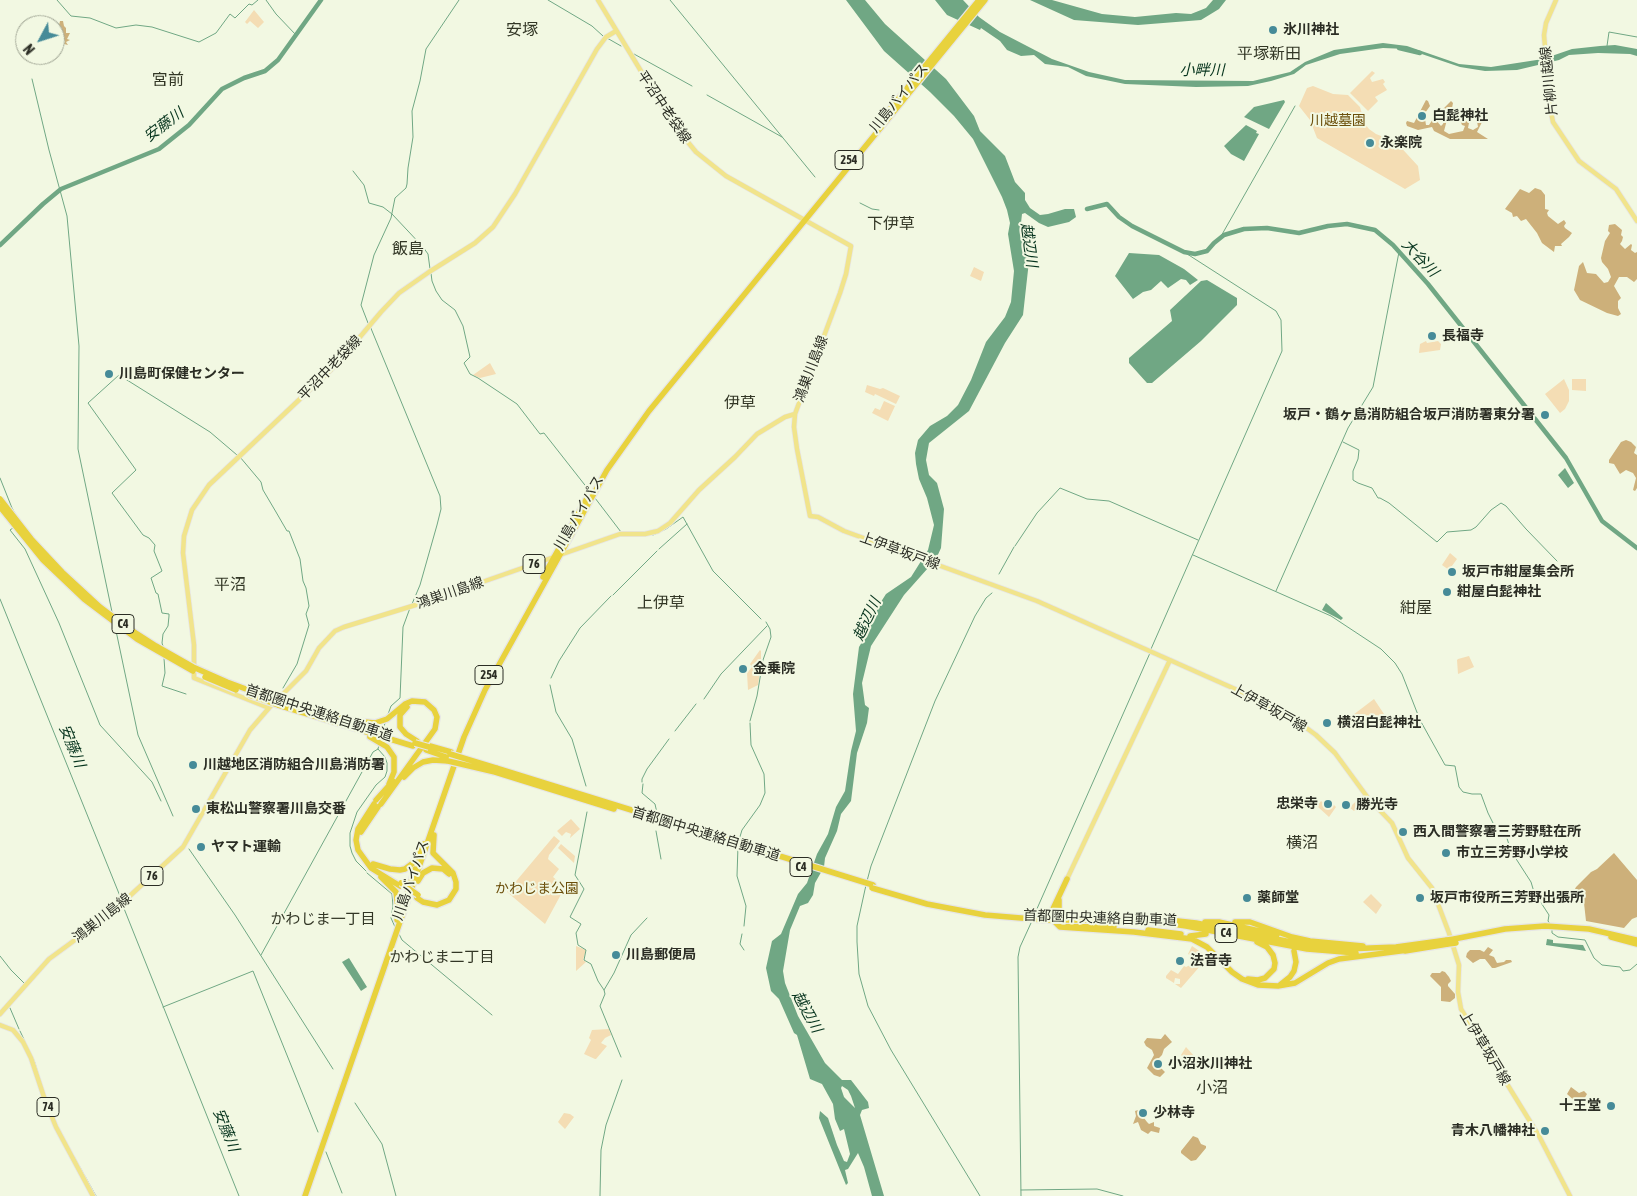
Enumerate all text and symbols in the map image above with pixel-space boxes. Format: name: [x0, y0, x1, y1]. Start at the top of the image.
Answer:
north arrow: [15, 15, 65, 65]
district label: 安塚: [506, 20, 538, 40]
place label: 氷川神社: [1283, 22, 1339, 38]
marker: 氷川神社: [1267, 24, 1279, 36]
text: N: [20, 41, 38, 57]
district label: 平塚新田: [1237, 44, 1301, 64]
street label: 片柳川越線: [1537, 45, 1561, 117]
street label: 川島バイパス: [866, 60, 932, 136]
water label: 小畔川: [1180, 61, 1224, 79]
street label: 平沼中老袋線: [634, 67, 694, 147]
district label: 宮前: [152, 70, 184, 90]
water label: 安藤川: [141, 104, 187, 146]
place label: 白髭神社: [1432, 108, 1488, 124]
marker: 白髭神社: [1416, 110, 1428, 122]
park label: 川越墓園: [1310, 113, 1366, 129]
place label: 永楽院: [1380, 135, 1422, 151]
marker: 永楽院: [1364, 137, 1376, 149]
road number: 254: [835, 150, 863, 170]
district label: 下伊草: [867, 214, 915, 234]
water label: 越辺川: [1017, 221, 1041, 269]
water label: 大谷川: [1398, 236, 1442, 280]
district label: 飯島: [392, 239, 424, 259]
place label: 長福寺: [1442, 328, 1484, 344]
marker: 長福寺: [1426, 330, 1438, 342]
street label: 平沼中老袋線: [295, 332, 365, 404]
street label: 鴻巣川島線: [791, 333, 831, 405]
place label: 川島町保健センター: [119, 366, 245, 382]
marker: 川島町保健センター: [103, 368, 115, 380]
district label: 伊草: [724, 393, 756, 413]
place label: 坂戸・鶴ヶ島消防組合坂戸消防署東分署: [1283, 407, 1535, 423]
marker: 坂戸・鶴ヶ島消防組合坂戸消防署東分署: [1539, 409, 1551, 421]
street label: 川島バイパス: [551, 472, 607, 554]
street label: 上伊草坂戸線: [858, 529, 942, 573]
road number: 76: [523, 554, 545, 574]
place label: 坂戸市紺屋集会所: [1462, 564, 1574, 580]
marker: 坂戸市紺屋集会所: [1446, 566, 1458, 578]
street label: 鴻巣川島線: [414, 574, 486, 612]
district label: 平沼: [214, 575, 246, 595]
place label: 紺屋白髭神社: [1457, 584, 1541, 600]
marker: 紺屋白髭神社: [1441, 586, 1453, 598]
district label: 上伊草: [637, 593, 685, 613]
water label: 越辺川: [849, 595, 885, 643]
district label: 紺屋: [1400, 598, 1432, 618]
road number: C4: [112, 614, 134, 634]
place label: 金乗院: [753, 661, 795, 677]
marker: 金乗院: [737, 663, 749, 675]
road number: 254: [475, 666, 503, 684]
street label: 上伊草坂戸線: [1228, 680, 1310, 736]
street label: 首都圏中央連絡自動車道: [243, 681, 395, 745]
place label: 横沼白髭神社: [1337, 715, 1421, 731]
marker: 横沼白髭神社: [1321, 717, 1333, 729]
water label: 安藤川: [55, 722, 89, 770]
place label: 川越地区消防組合川島消防署: [203, 757, 385, 773]
marker: 川越地区消防組合川島消防署: [187, 759, 199, 771]
place label: 忠栄寺: [1276, 796, 1318, 812]
place label: 勝光寺: [1356, 797, 1398, 813]
marker: 忠栄寺: [1322, 798, 1334, 810]
marker: 勝光寺: [1340, 799, 1352, 811]
place label: 東松山警察署川島交番: [206, 801, 346, 817]
marker: 東松山警察署川島交番: [190, 803, 202, 815]
street label: 首都圏中央連絡自動車道: [630, 803, 782, 865]
place label: 西入間警察署三芳野駐在所: [1413, 824, 1581, 840]
marker: 西入間警察署三芳野駐在所: [1397, 826, 1409, 838]
district label: 横沼: [1286, 833, 1318, 853]
street label: 川島バイパス: [389, 838, 433, 922]
place label: ヤマト運輸: [211, 839, 281, 855]
marker: ヤマト運輸: [195, 841, 207, 853]
place label: 市立三芳野小学校: [1456, 845, 1568, 861]
marker: 市立三芳野小学校: [1440, 847, 1452, 859]
road number: C4: [790, 858, 812, 876]
road number: 76: [141, 866, 163, 886]
park label: かわじま公園: [495, 881, 579, 897]
street label: 鴻巣川島線: [69, 890, 135, 946]
place label: 薬師堂: [1257, 890, 1299, 906]
place label: 坂戸市役所三芳野出張所: [1430, 890, 1584, 906]
marker: 薬師堂: [1241, 892, 1253, 904]
marker: 坂戸市役所三芳野出張所: [1414, 892, 1426, 904]
street label: 首都圏中央連絡自動車道: [1023, 907, 1177, 929]
district label: かわじま一丁目: [271, 910, 375, 928]
road number: C4: [1215, 924, 1237, 942]
place label: 川島郵便局: [626, 947, 696, 963]
district label: かわじま二丁目: [390, 948, 494, 966]
marker: 川島郵便局: [610, 949, 622, 961]
place label: 法音寺: [1190, 953, 1232, 969]
marker: 法音寺: [1174, 955, 1186, 967]
water label: 越辺川: [788, 988, 826, 1036]
street label: 上伊草坂戸線: [1456, 1008, 1514, 1088]
place label: 小沼氷川神社: [1168, 1056, 1252, 1072]
marker: 小沼氷川神社: [1152, 1058, 1164, 1070]
district label: 小沼: [1196, 1078, 1228, 1098]
road number: 74: [37, 1098, 59, 1116]
place label: 十王堂: [1559, 1098, 1601, 1114]
marker: 十王堂: [1605, 1100, 1617, 1112]
place label: 少林寺: [1153, 1105, 1195, 1121]
water label: 安藤川: [209, 1106, 243, 1154]
marker: 少林寺: [1137, 1107, 1149, 1119]
place label: 青木八幡神社: [1451, 1123, 1535, 1139]
marker: 青木八幡神社: [1539, 1125, 1551, 1137]

